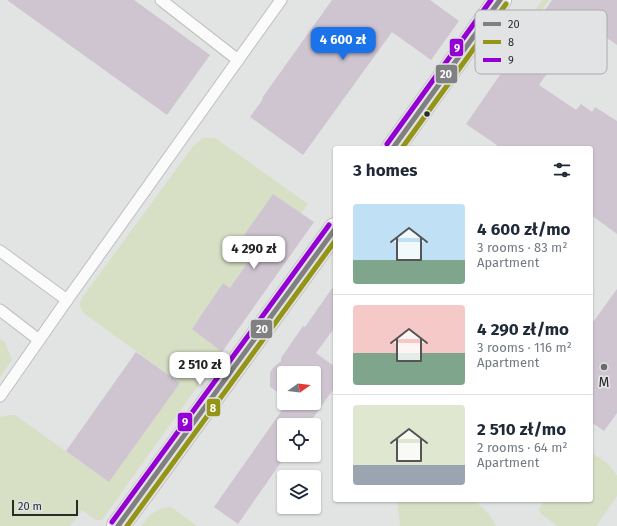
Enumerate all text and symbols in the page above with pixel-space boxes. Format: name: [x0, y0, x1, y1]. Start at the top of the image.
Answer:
legend: [475, 10, 607, 74]
text: 20: [508, 18, 520, 31]
pin: 4 600 zł: [302, 27, 384, 61]
text: 4 600 zł: [320, 32, 366, 47]
text: 8: [508, 36, 514, 49]
line badge: 9: [449, 38, 464, 57]
text: 9: [454, 42, 460, 55]
text: 9: [508, 54, 514, 67]
line badge: 20: [435, 64, 458, 84]
text: 20: [440, 68, 453, 81]
unlabelled marker: [422, 109, 432, 119]
icon: filters: [551, 159, 573, 181]
text: 3 homes: [353, 160, 418, 181]
text: 4 600 zł/mo: [477, 219, 570, 240]
icon: home: [385, 220, 433, 268]
pin: 4 290 zł: [213, 236, 295, 270]
text: 3 rooms · 83 m²: [477, 240, 567, 255]
text: 4 290 zł: [231, 241, 277, 256]
text: Apartment: [477, 255, 539, 270]
line badge: 20: [250, 319, 273, 339]
text: 4 290 zł/mo: [477, 319, 569, 340]
icon: home: [385, 321, 433, 369]
text: 20: [256, 323, 269, 336]
text: 3 rooms · 116 m²: [477, 340, 572, 355]
pin: 2 510 zł: [159, 352, 241, 386]
text: Apartment: [477, 355, 539, 370]
text: 2 510 zł: [178, 357, 222, 372]
marker: M: [599, 362, 609, 372]
north arrow: [277, 366, 321, 410]
map controls: [277, 366, 321, 514]
place label: M: [599, 374, 610, 391]
line badge: 8: [206, 398, 221, 417]
text: 8: [210, 402, 217, 415]
line badge: 9: [177, 412, 193, 432]
text: 9: [182, 416, 188, 429]
button: locate: [277, 418, 321, 462]
text: 2 510 zł/mo: [477, 419, 566, 440]
icon: home: [385, 421, 433, 469]
text: 2 rooms · 64 m²: [477, 440, 567, 455]
text: Apartment: [477, 455, 539, 470]
button: layers: [277, 470, 321, 514]
scale bar: [12, 498, 78, 517]
text: 20 m: [18, 500, 42, 513]

